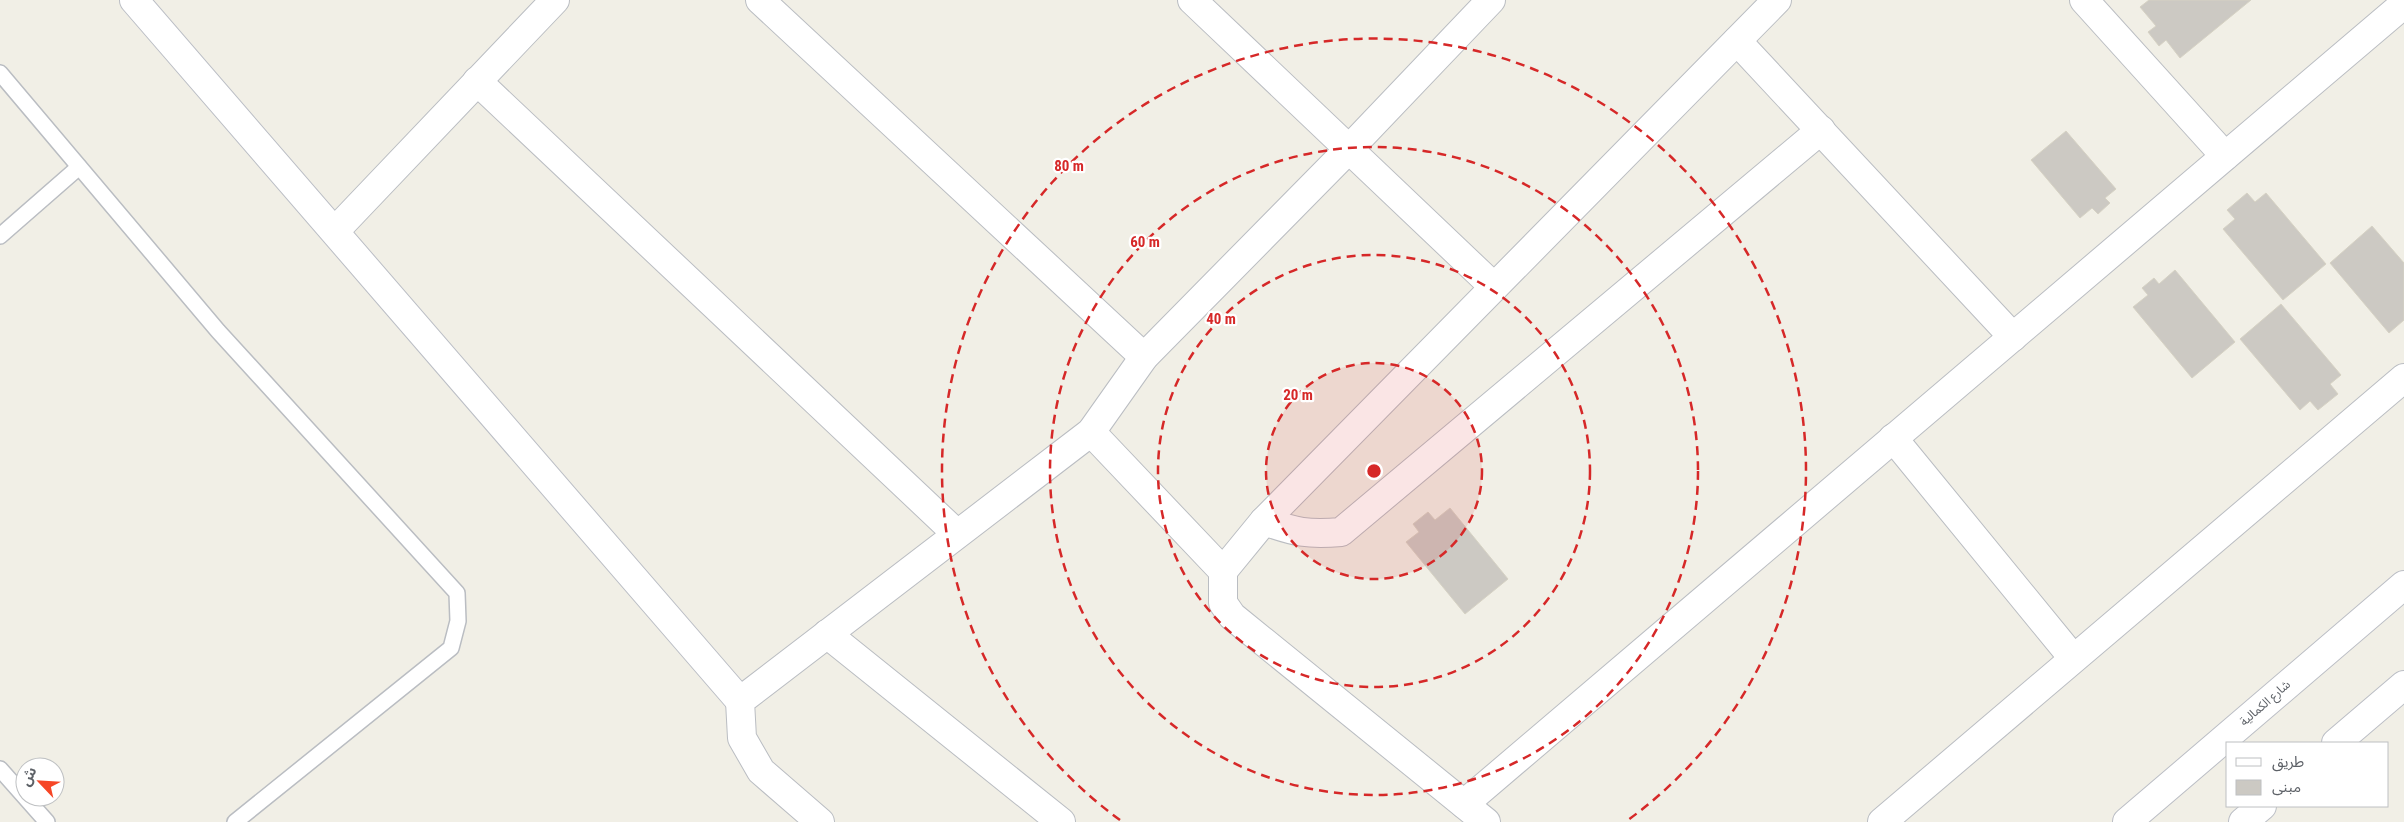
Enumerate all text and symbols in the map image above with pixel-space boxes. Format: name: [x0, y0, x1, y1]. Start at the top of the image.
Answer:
text: 80 m: [1054, 157, 1084, 175]
text: 60 m: [1130, 233, 1160, 251]
text: 40 m: [1206, 310, 1236, 328]
text: 20 m: [1283, 386, 1313, 404]
centre of rings: [1365, 462, 1383, 480]
street label: شارع الكمالية: [2237, 677, 2294, 730]
legend: [2226, 742, 2389, 807]
text: طريق: [2272, 753, 2304, 772]
north arrow: [15, 757, 65, 807]
text: ش: [17, 764, 40, 789]
text: مبنى: [2272, 778, 2301, 796]

